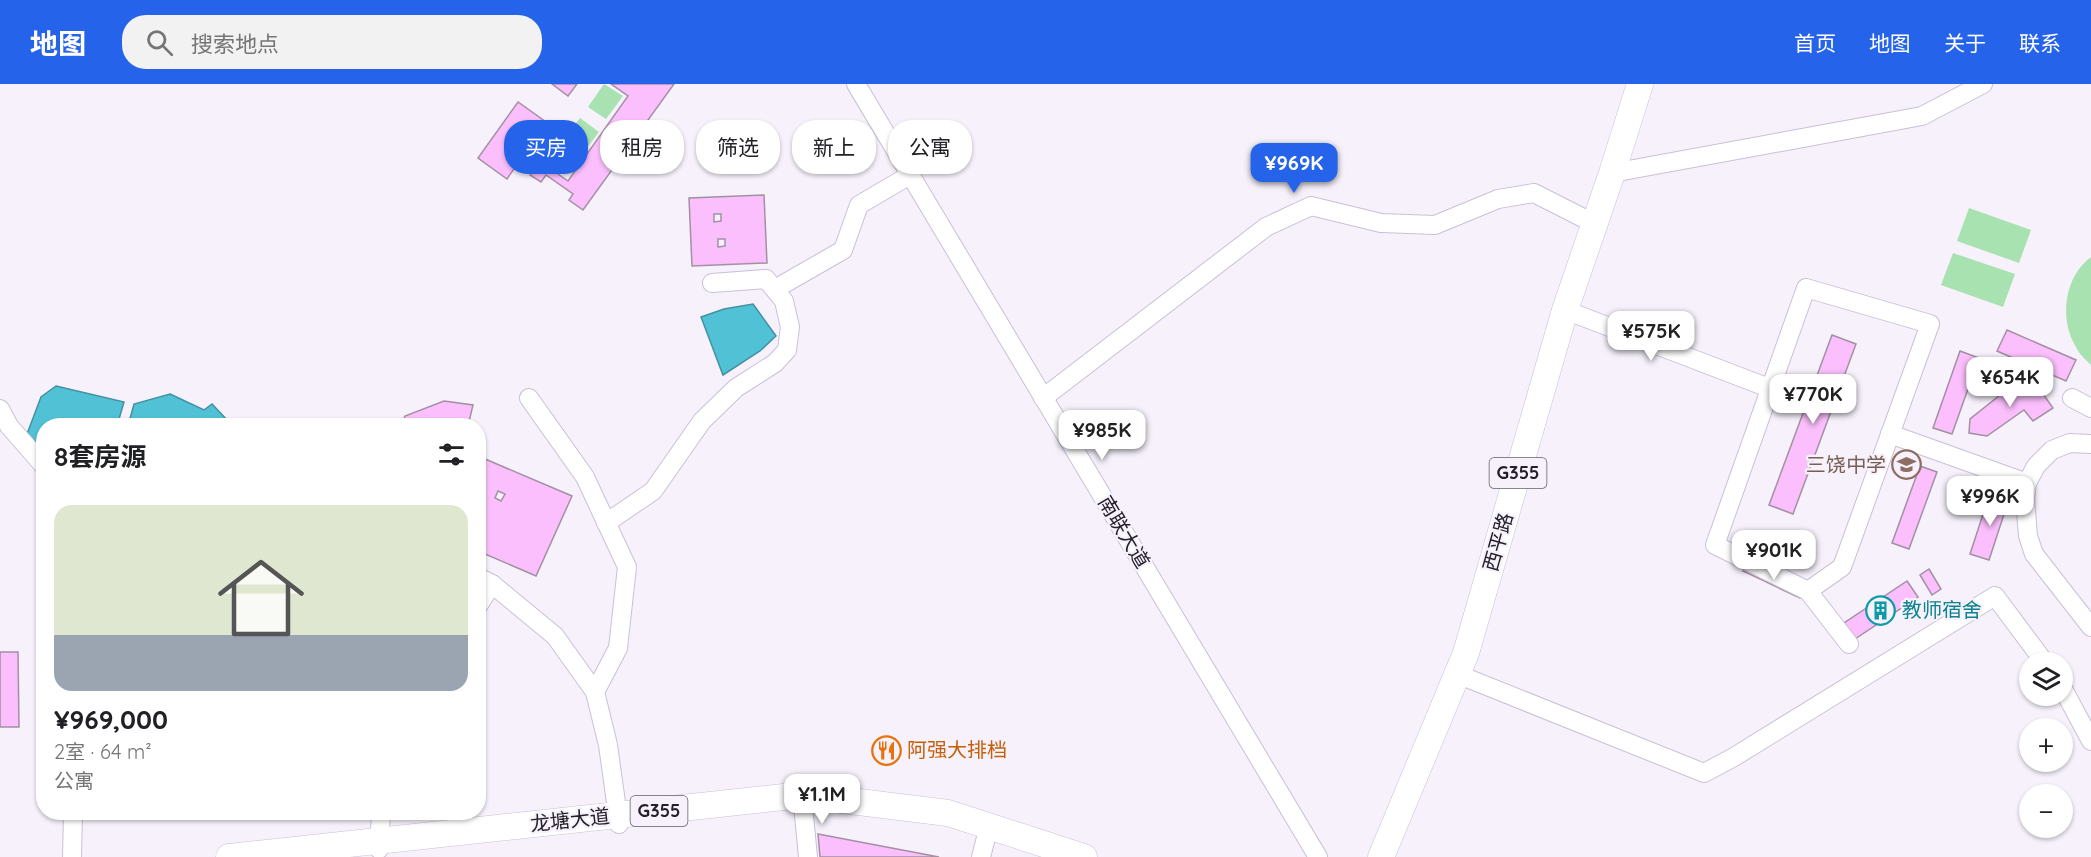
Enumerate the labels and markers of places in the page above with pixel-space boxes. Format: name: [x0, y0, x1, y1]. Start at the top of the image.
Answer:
pin: ¥969K: [1252, 143, 1336, 194]
pin: ¥575K: [1609, 311, 1693, 362]
pin: ¥654K: [1968, 357, 2052, 408]
pin: ¥770K: [1771, 374, 1855, 425]
pin: ¥985K: [1060, 410, 1144, 461]
school or university icon: 三饶中学: [1891, 449, 1923, 481]
place label: 三饶中学: [1806, 452, 1886, 477]
pin: ¥996K: [1948, 476, 2032, 527]
pin: ¥901K: [1732, 530, 1816, 581]
building icon: 教师宿舍: [1865, 594, 1897, 626]
place label: 教师宿舍: [1902, 597, 1982, 622]
restaurant icon: 阿强大排档: [870, 734, 902, 766]
place label: 阿强大排档: [907, 737, 1007, 762]
pin: ¥1.1M: [780, 774, 864, 825]

